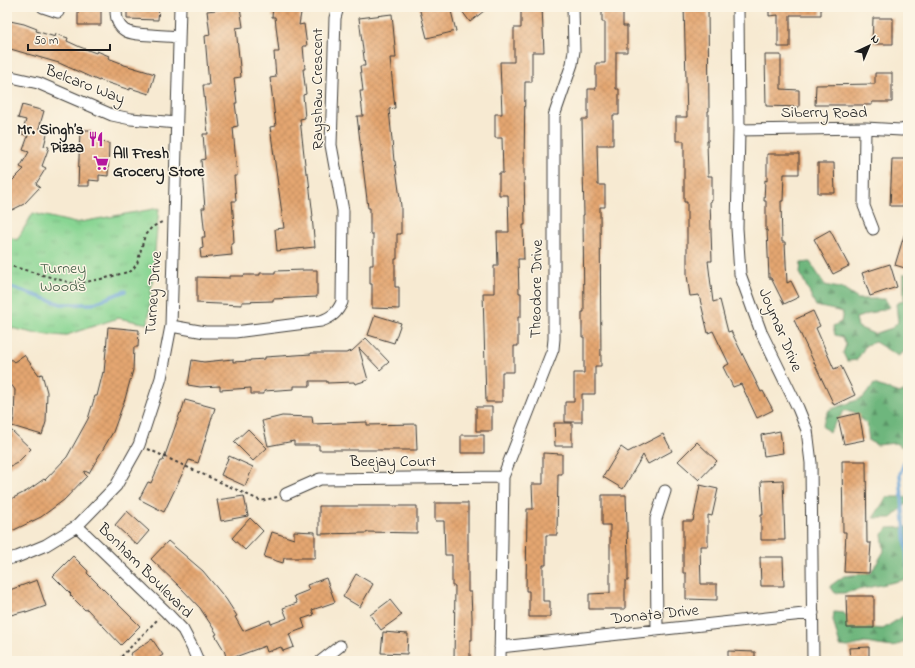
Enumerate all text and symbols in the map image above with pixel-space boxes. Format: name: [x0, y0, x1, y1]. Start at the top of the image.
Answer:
scale bar: [28, 26, 110, 52]
north arrow: [849, 26, 889, 66]
street label: Rayshaw Crescent: [306, 27, 330, 150]
text: N: [867, 31, 883, 48]
text: 50 m: [34, 32, 58, 50]
street label: Belcaro Way: [41, 58, 128, 111]
street label: Siberry Road: [781, 101, 867, 125]
place label: Mr. Singh’s Pizza: [17, 118, 84, 160]
restaurant icon: Mr. Singh’s Pizza: [87, 130, 105, 148]
place label: All Fresh Grocery Store: [113, 142, 205, 185]
supermarket icon: All Fresh Grocery Store: [92, 154, 110, 172]
street label: Theodore Drive: [524, 238, 550, 339]
street label: Turney Drive: [139, 250, 169, 336]
park label: Turney Woods: [40, 257, 86, 299]
street label: Joymar Drive: [752, 285, 809, 376]
street label: Beejay Court: [349, 450, 437, 474]
street label: Bonham Boulevard: [91, 517, 198, 624]
street label: Donata Drive: [609, 598, 701, 632]

